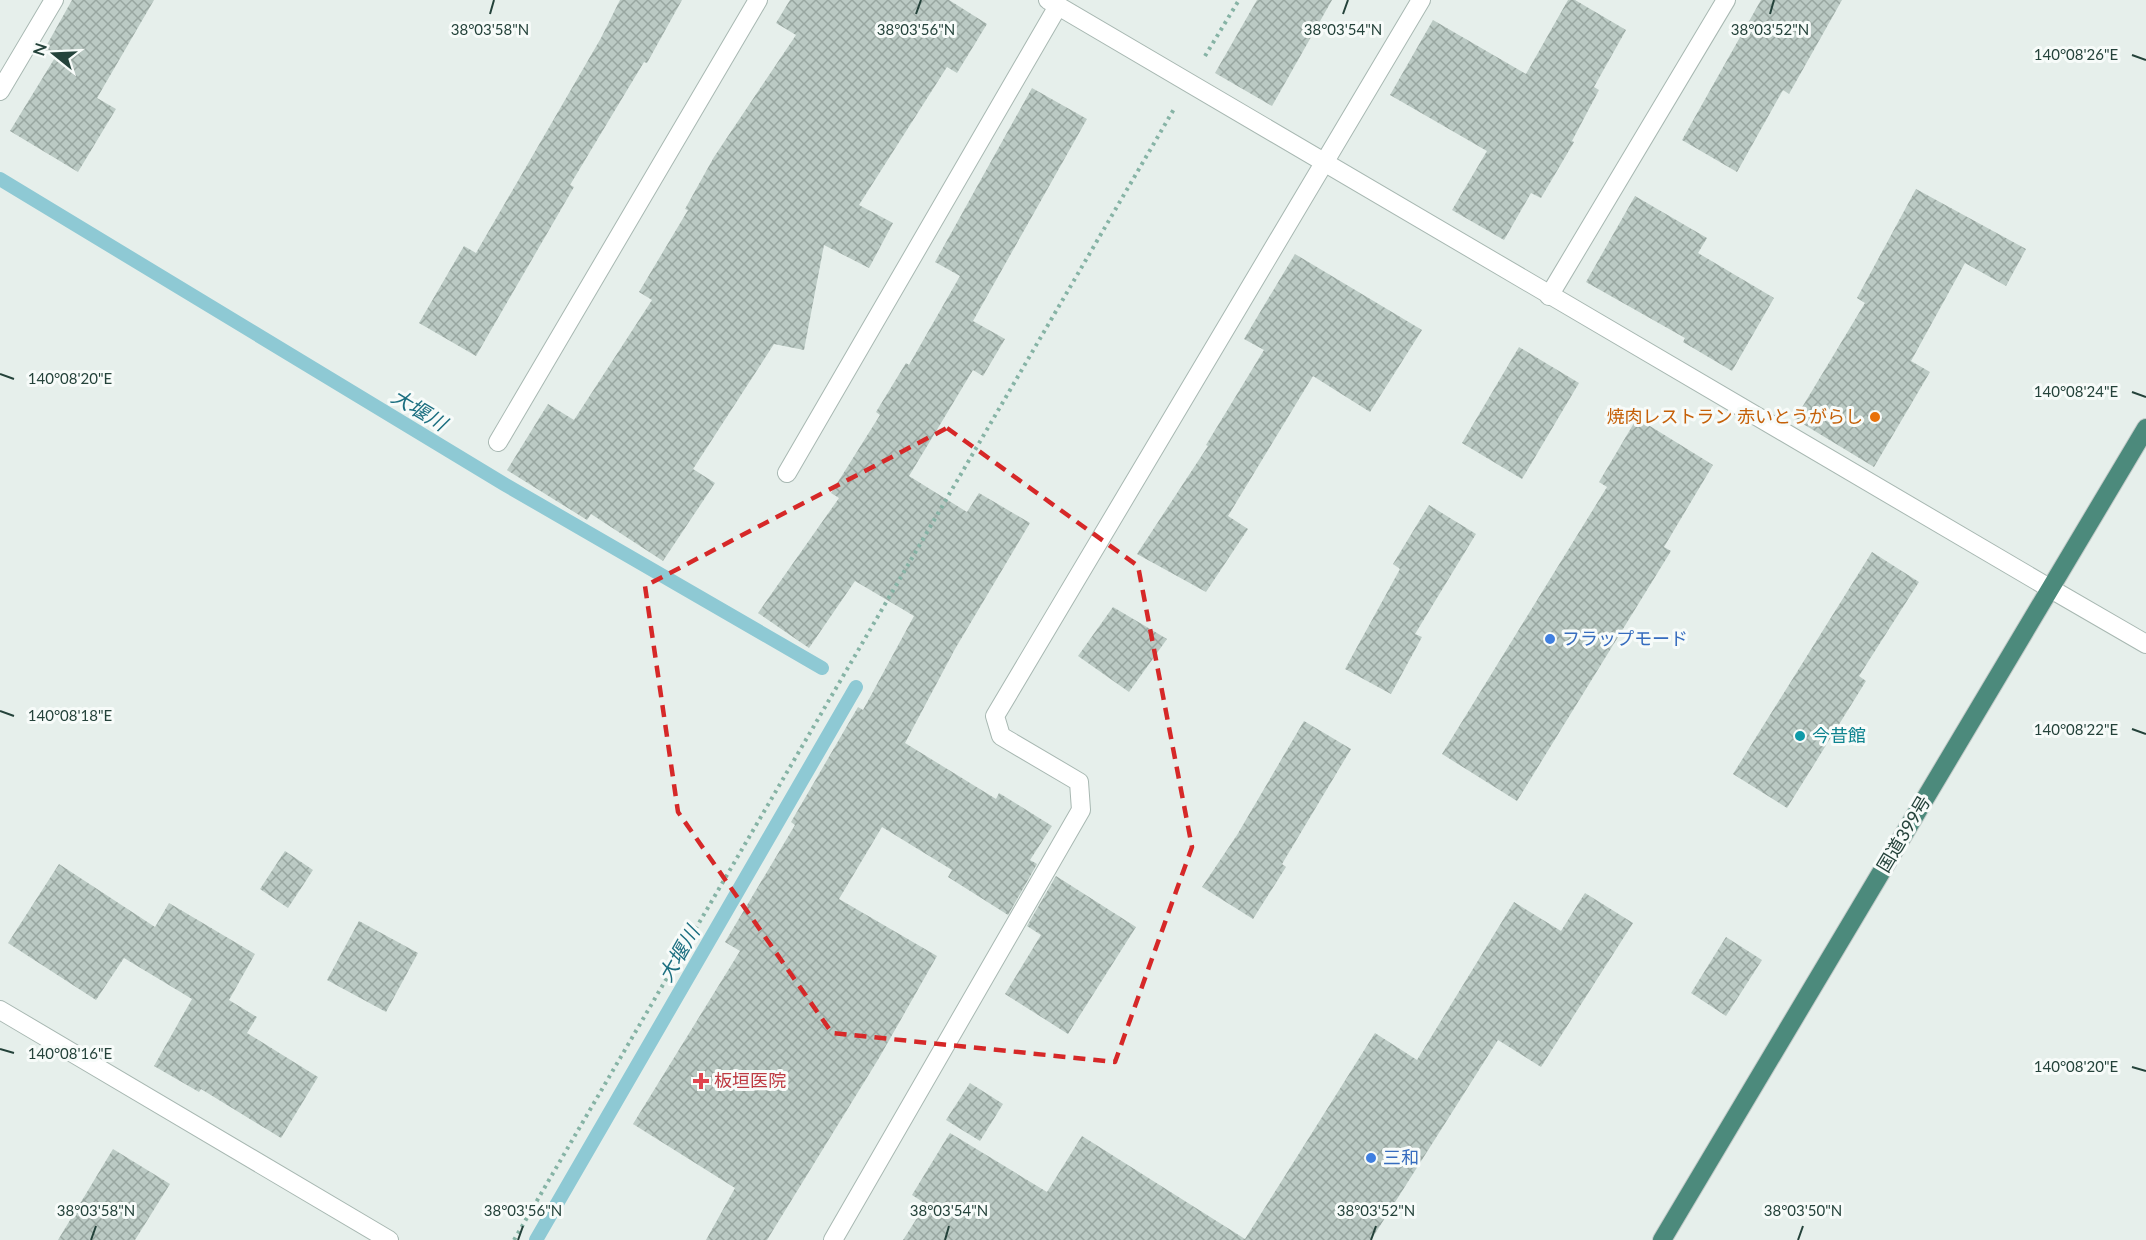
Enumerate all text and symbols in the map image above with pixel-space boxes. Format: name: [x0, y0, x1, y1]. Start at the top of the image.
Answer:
text: 38°03'58"N: [451, 20, 529, 38]
text: 38°03'56"N: [877, 20, 955, 38]
text: 38°03'54"N: [1304, 20, 1382, 38]
text: 38°03'52"N: [1731, 20, 1809, 38]
north arrow: [24, 24, 84, 84]
text: N: [28, 40, 50, 58]
text: 140°08'26"E: [2034, 45, 2118, 63]
text: 140°08'20"E: [28, 369, 112, 387]
text: 140°08'24"E: [2034, 382, 2118, 400]
water label: 大堰川: [388, 383, 453, 436]
place label: 焼肉レストラン 赤いとうがらし: [1606, 405, 1863, 427]
marker: 焼肉レストラン 赤いとうがらし: [1868, 410, 1882, 424]
place label: フラップモード: [1562, 627, 1688, 649]
marker: フラップモード: [1543, 632, 1557, 646]
text: 140°08'18"E: [28, 706, 112, 724]
text: 140°08'22"E: [2034, 720, 2118, 738]
place label: 今昔館: [1812, 724, 1866, 746]
marker: 今昔館: [1793, 729, 1807, 743]
street label: 国道399号: [1872, 791, 1935, 876]
water label: 大堰川: [653, 920, 705, 985]
text: 140°08'16"E: [28, 1044, 112, 1062]
text: 140°08'20"E: [2034, 1057, 2118, 1075]
place label: 板垣医院: [714, 1069, 786, 1091]
marker: 板垣医院: [692, 1072, 710, 1090]
place label: 三和: [1383, 1146, 1419, 1168]
marker: 三和: [1364, 1151, 1378, 1165]
text: 38°03'58"N: [57, 1201, 135, 1219]
text: 38°03'56"N: [484, 1201, 562, 1219]
text: 38°03'54"N: [910, 1201, 988, 1219]
text: 38°03'52"N: [1337, 1201, 1415, 1219]
text: 38°03'50"N: [1764, 1201, 1842, 1219]

